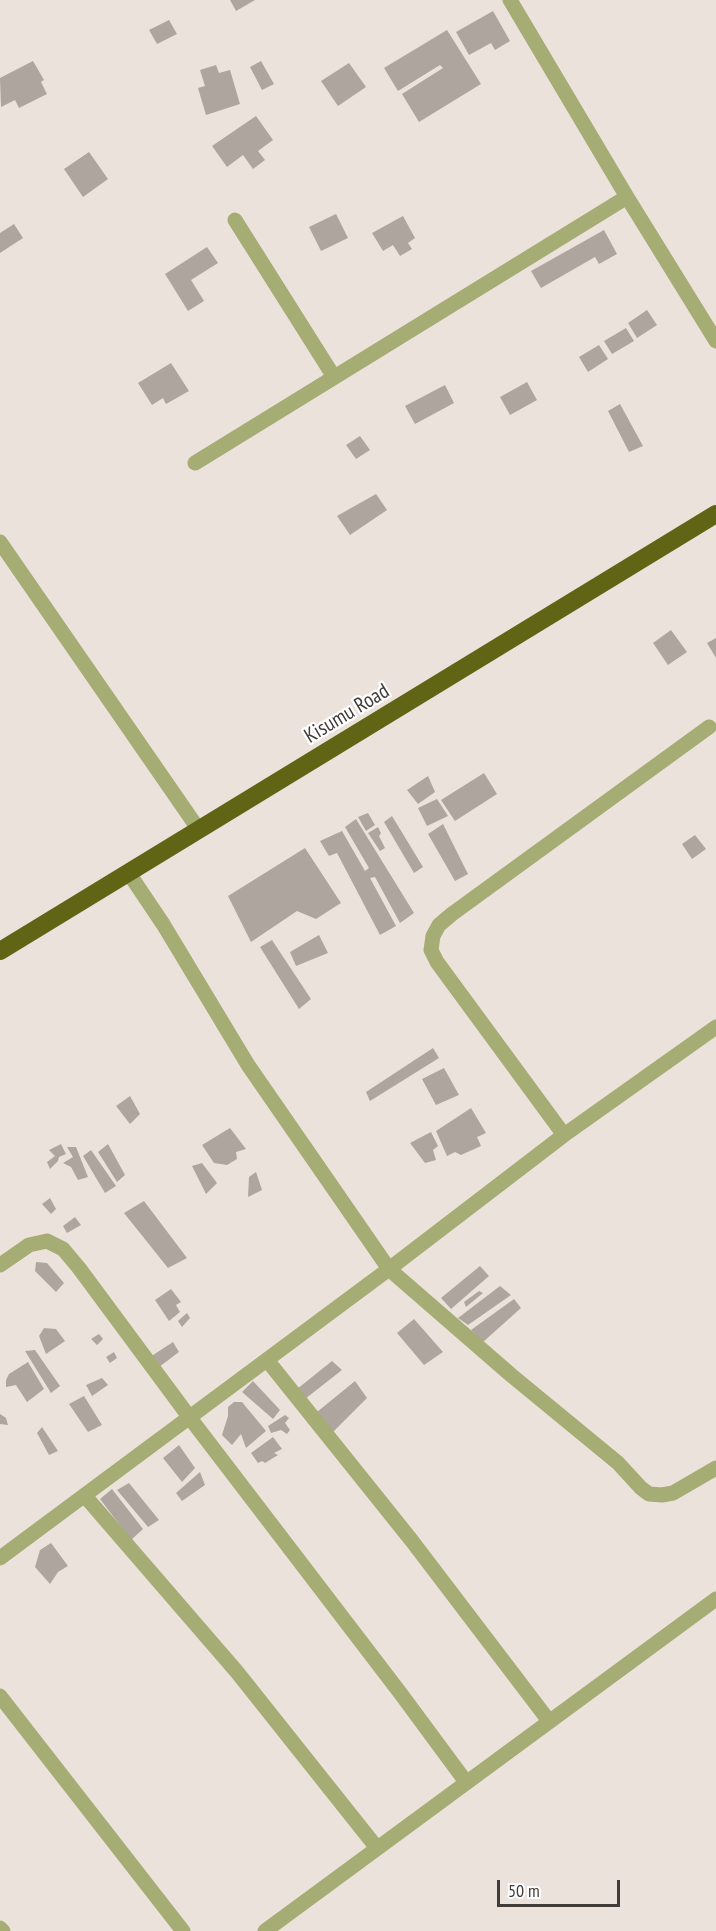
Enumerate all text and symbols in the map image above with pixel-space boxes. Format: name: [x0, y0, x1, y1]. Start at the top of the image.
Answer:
street label: Kisumu Road: [300, 679, 394, 749]
scale bar: [500, 1868, 623, 1906]
text: 50 m: [508, 1879, 540, 1902]

